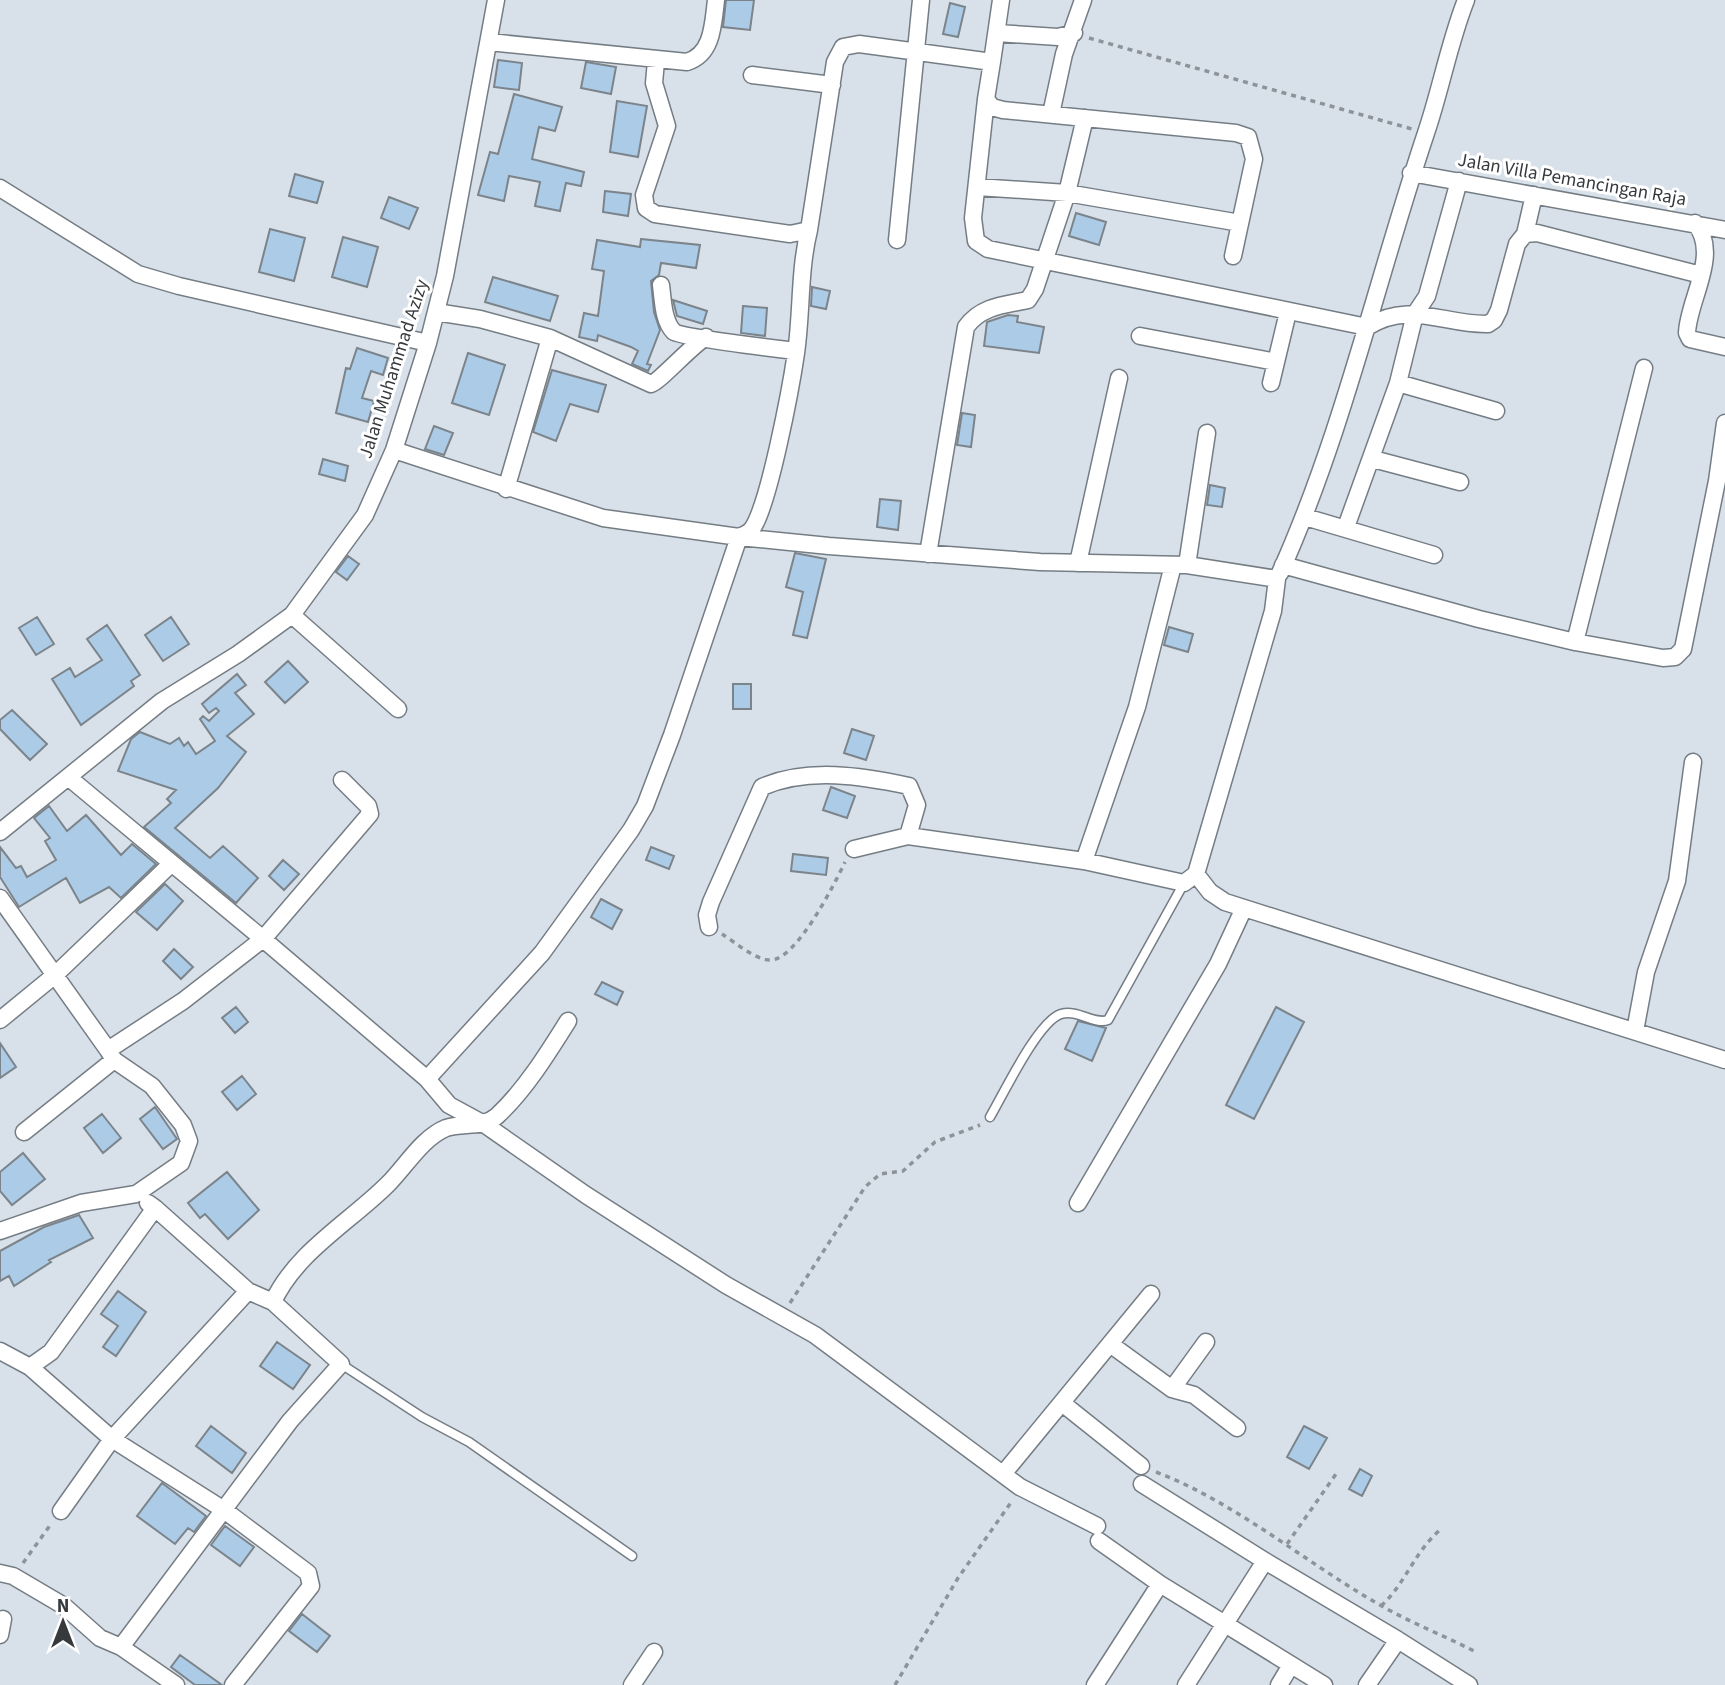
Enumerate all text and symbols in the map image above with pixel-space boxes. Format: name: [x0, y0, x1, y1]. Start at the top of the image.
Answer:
street label: Jalan Villa Pemancingan Raja: [1456, 147, 1688, 213]
street label: Jalan Muhammad Azizy: [352, 276, 436, 462]
north arrow: [28, 1587, 98, 1657]
text: N: [57, 1593, 69, 1620]

